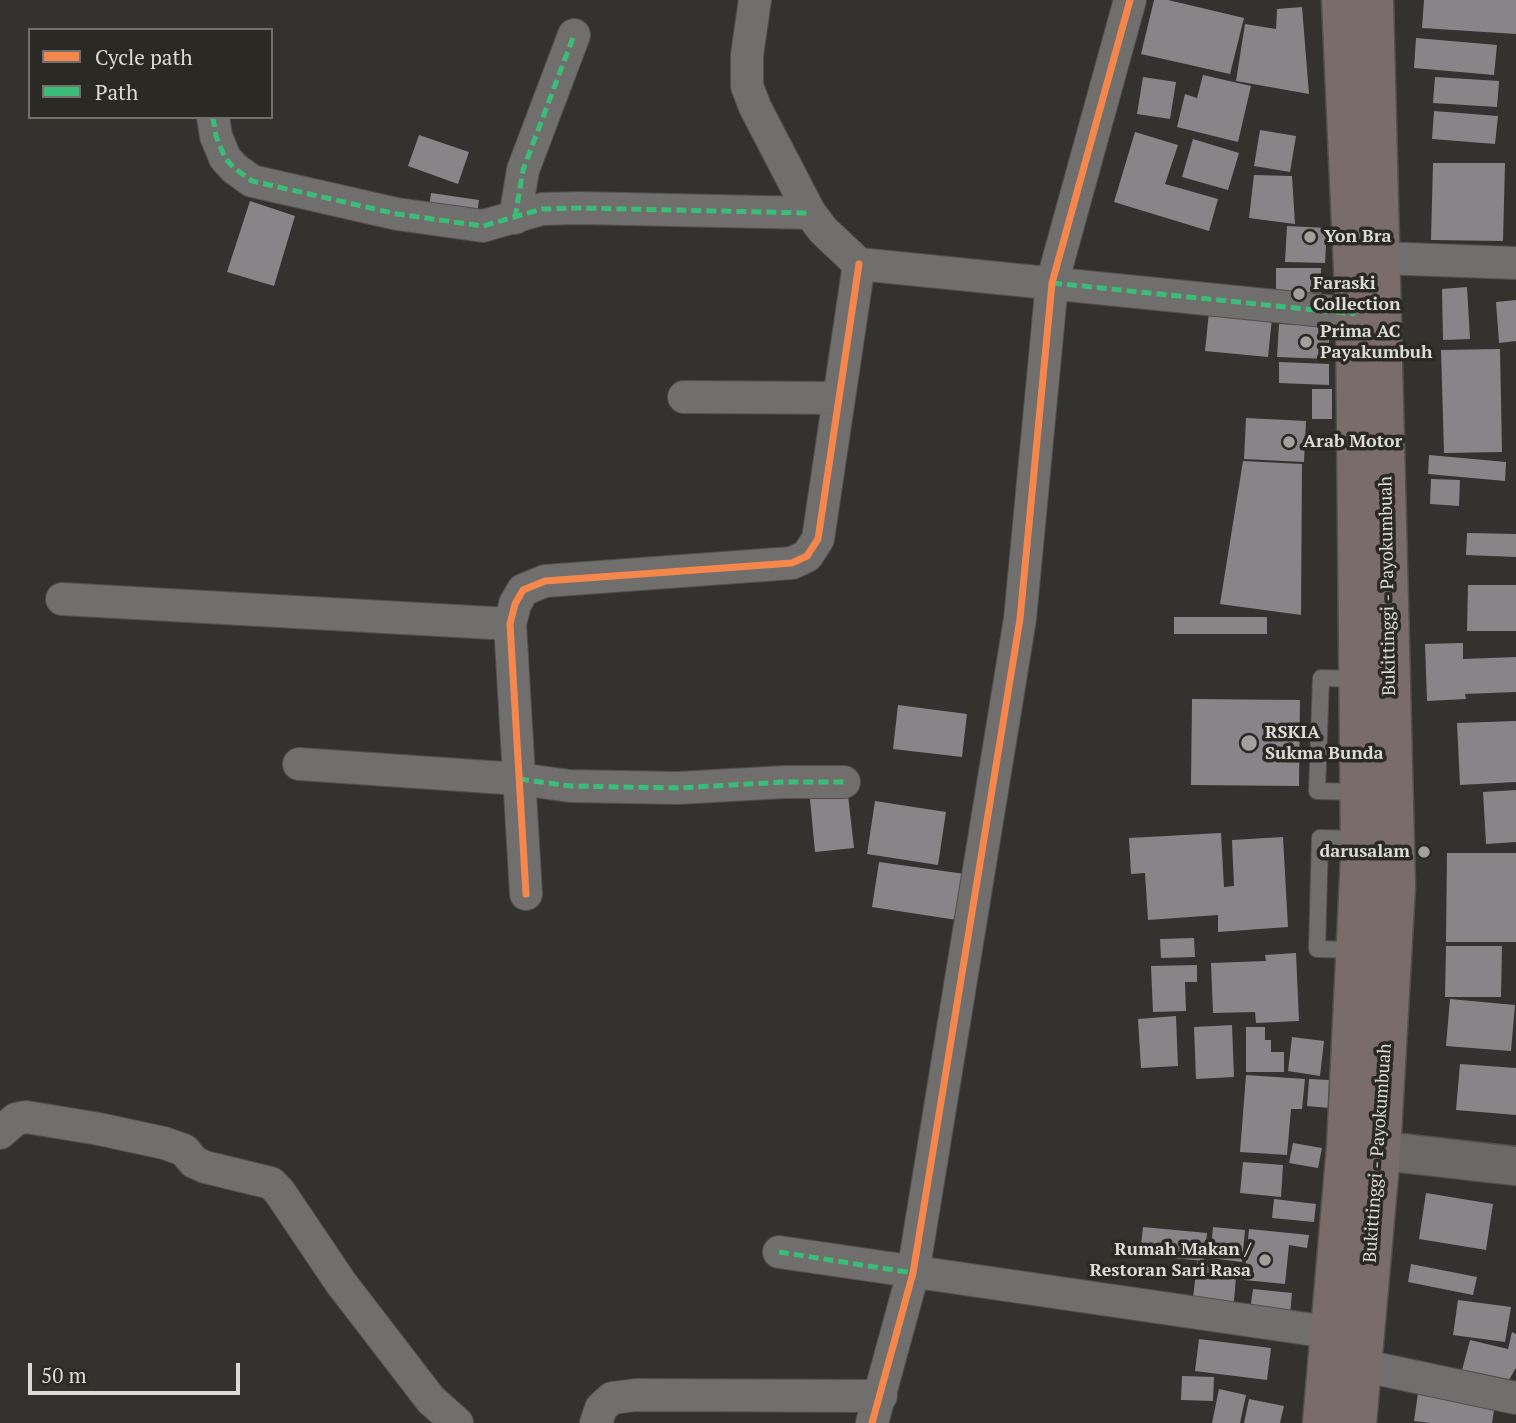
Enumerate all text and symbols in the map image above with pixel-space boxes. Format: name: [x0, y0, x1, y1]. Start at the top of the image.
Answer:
legend: [28, 28, 273, 119]
text: Cycle path: [95, 43, 193, 71]
text: Path: [95, 78, 138, 106]
place label: Yon Bra: [1324, 226, 1391, 248]
marker: Yon Bra: [1302, 229, 1318, 245]
place label: Faraski Collection: [1313, 273, 1401, 316]
marker: Faraski Collection: [1291, 286, 1307, 302]
place label: Prima AC Payakumbuh: [1320, 321, 1433, 364]
marker: Prima AC Payakumbuh: [1298, 334, 1314, 350]
place label: Arab Motor: [1303, 431, 1402, 453]
marker: Arab Motor: [1281, 434, 1297, 450]
street label: Bukittinggi - Payokumbuah: [1375, 476, 1401, 696]
place label: RSKIA Sukma Bunda: [1265, 722, 1384, 764]
marker: RSKIA Sukma Bunda: [1239, 733, 1259, 753]
place label: darusalam: [1319, 841, 1410, 863]
marker: darusalam: [1416, 844, 1432, 860]
street label: Bukittinggi - Payokumbuah: [1360, 1043, 1396, 1263]
place label: Rumah Makan / Restoran Sari Rasa: [1090, 1239, 1251, 1282]
marker: Rumah Makan / Restoran Sari Rasa: [1257, 1252, 1273, 1268]
scale bar: [32, 1350, 243, 1394]
text: 50 m: [41, 1361, 87, 1389]

